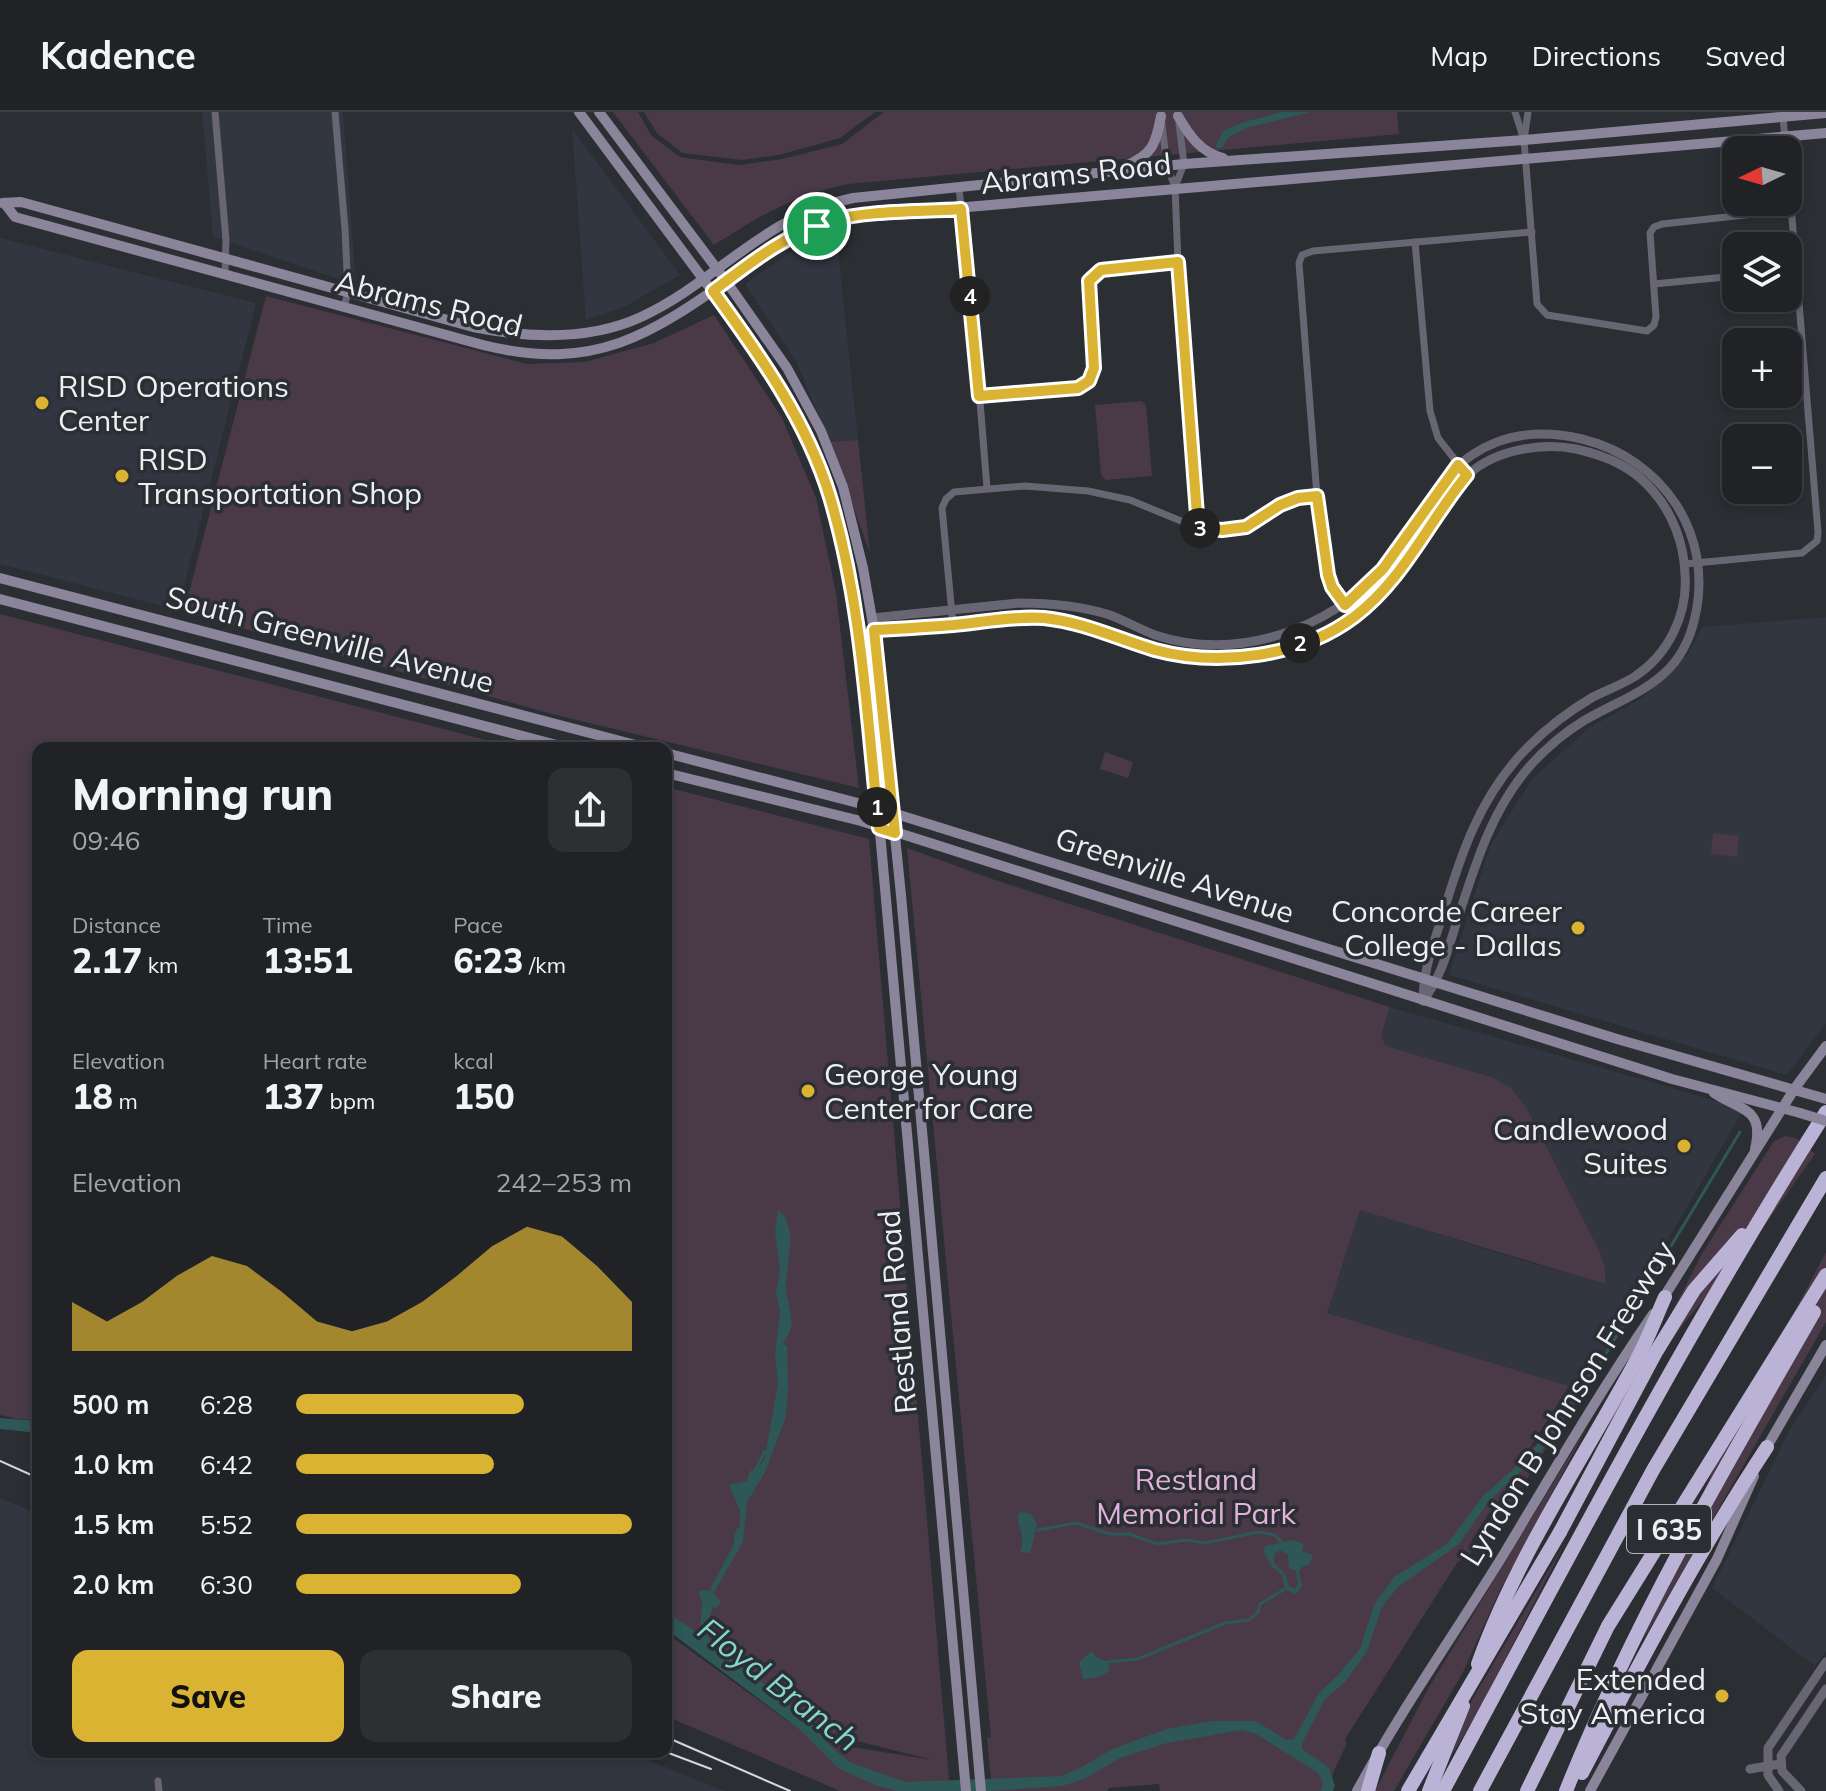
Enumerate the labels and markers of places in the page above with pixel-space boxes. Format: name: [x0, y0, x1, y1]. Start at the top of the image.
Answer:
pin: [783, 192, 851, 260]
pin: 4: [950, 276, 990, 316]
place label: RISD Operations Center: [58, 367, 289, 439]
marker: RISD Operations Center: [33, 394, 51, 412]
place label: RISD Transportation Shop: [138, 440, 422, 512]
marker: RISD Transportation Shop: [113, 467, 131, 485]
pin: 3: [1180, 508, 1220, 548]
pin: 2: [1280, 623, 1320, 663]
pin: 1: [857, 787, 897, 827]
place label: Concorde Career College - Dallas: [1331, 892, 1562, 964]
marker: Concorde Career College - Dallas: [1569, 919, 1587, 937]
place label: George Young Center for Care: [824, 1055, 1033, 1127]
marker: George Young Center for Care: [799, 1082, 817, 1100]
place label: Candlewood Suites: [1493, 1110, 1668, 1182]
marker: Candlewood Suites: [1675, 1137, 1693, 1155]
place label: Extended Stay America: [1520, 1660, 1706, 1732]
marker: Extended Stay America: [1713, 1687, 1731, 1705]

